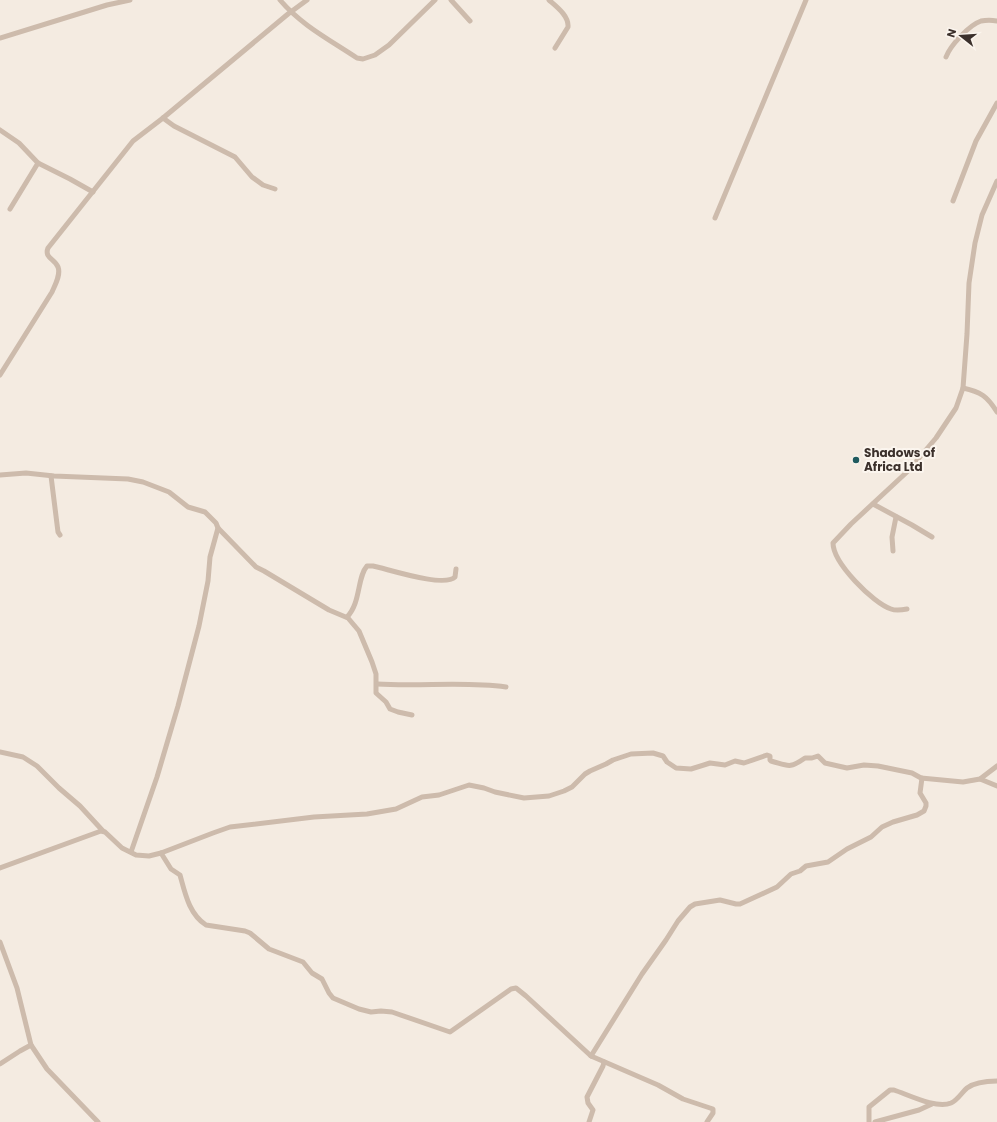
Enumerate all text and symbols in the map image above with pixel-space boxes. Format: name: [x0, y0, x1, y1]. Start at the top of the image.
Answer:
north arrow: [941, 16, 981, 56]
text: N: [943, 27, 960, 39]
place label: Shadows of Africa Ltd: [864, 444, 936, 475]
marker: Shadows of Africa Ltd: [851, 455, 861, 465]

